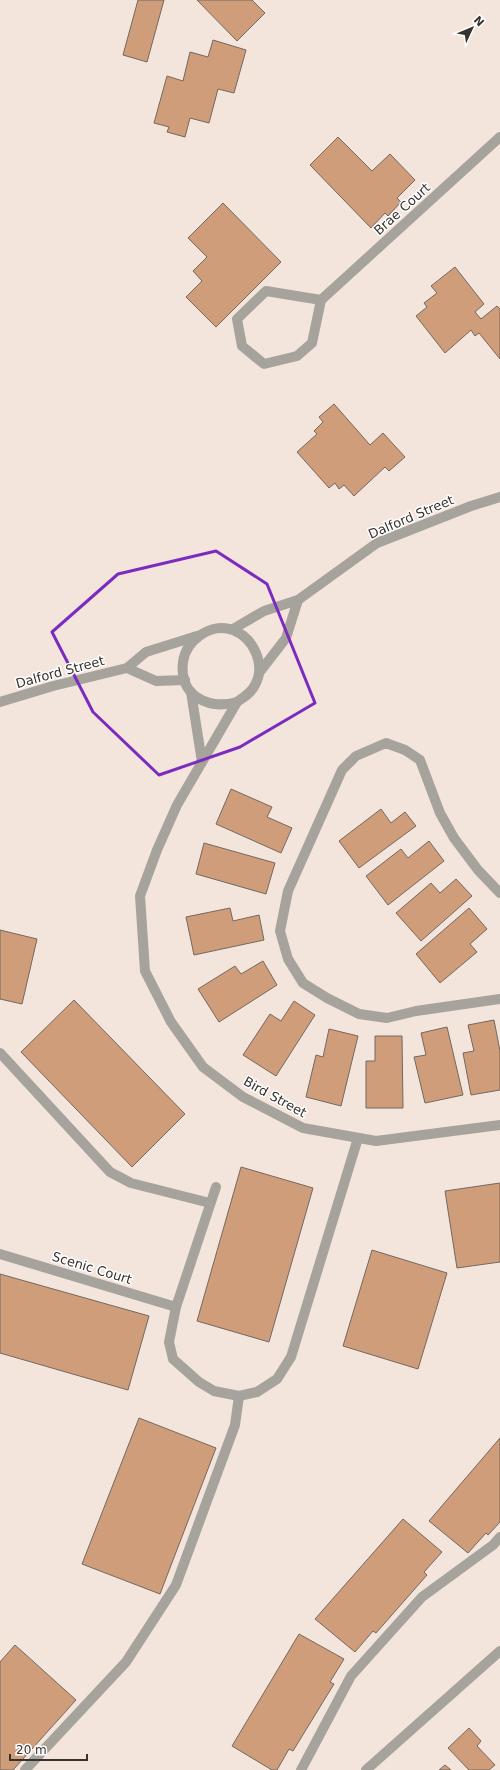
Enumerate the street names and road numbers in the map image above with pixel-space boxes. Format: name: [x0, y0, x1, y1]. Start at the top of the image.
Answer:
street label: Brae Court: [371, 180, 433, 238]
street label: Dalford Street: [366, 492, 456, 542]
street label: Dalford Street: [14, 653, 106, 691]
street label: Bird Street: [241, 1074, 309, 1120]
street label: Scenic Court: [50, 1249, 134, 1287]

